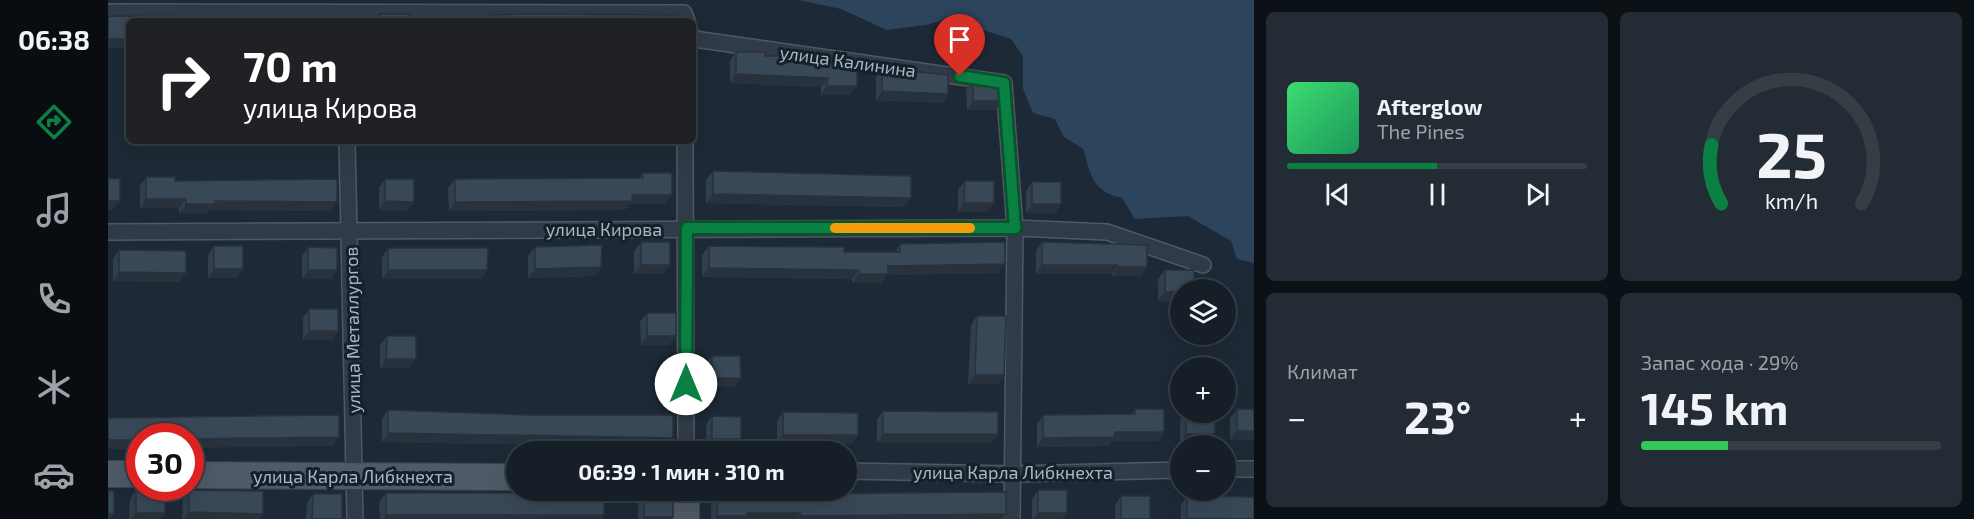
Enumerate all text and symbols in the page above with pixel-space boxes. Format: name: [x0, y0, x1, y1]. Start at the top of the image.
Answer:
pin: [934, 14, 985, 76]
text: 06:38: [18, 23, 90, 55]
icon: arrive: [943, 23, 976, 56]
text: 70 m: [243, 40, 338, 90]
street label: улица Калинина: [779, 41, 917, 81]
icon: right: [144, 42, 222, 120]
text: улица Кирова: [243, 91, 418, 123]
text: Afterglow: [1377, 93, 1482, 119]
icon: directions: [33, 101, 75, 143]
text: 25: [1756, 116, 1826, 191]
text: The Pines: [1377, 119, 1465, 143]
icon: previous: [1321, 178, 1354, 211]
icon: pause: [1421, 178, 1454, 211]
icon: next: [1521, 178, 1554, 211]
text: km/h: [1764, 188, 1818, 213]
icon: music: [33, 189, 75, 231]
street label: улица Кирова: [546, 218, 662, 240]
street label: улица Металлургов: [340, 246, 364, 414]
icon: phone: [33, 278, 75, 320]
map controls: [1170, 279, 1236, 501]
button: layers: [1170, 279, 1236, 345]
text: Запас хода · 29%: [1641, 350, 1798, 374]
position arrow: [654, 352, 718, 416]
button: +: [1170, 357, 1236, 423]
text: Климат: [1287, 359, 1358, 383]
icon: climate: [33, 366, 75, 408]
text: 145 km: [1641, 380, 1788, 434]
text: 23°: [1404, 389, 1471, 443]
text: −: [1287, 397, 1306, 437]
text: +: [1569, 397, 1587, 437]
speed limit sign: 30: [126, 423, 204, 501]
button: −: [1170, 435, 1236, 501]
icon: car: [33, 454, 75, 496]
text: 06:39 · 1 мин · 310 m: [578, 458, 785, 484]
street label: улица Карла Либкнехта: [913, 461, 1113, 483]
street label: улица Карла Либкнехта: [253, 465, 453, 487]

